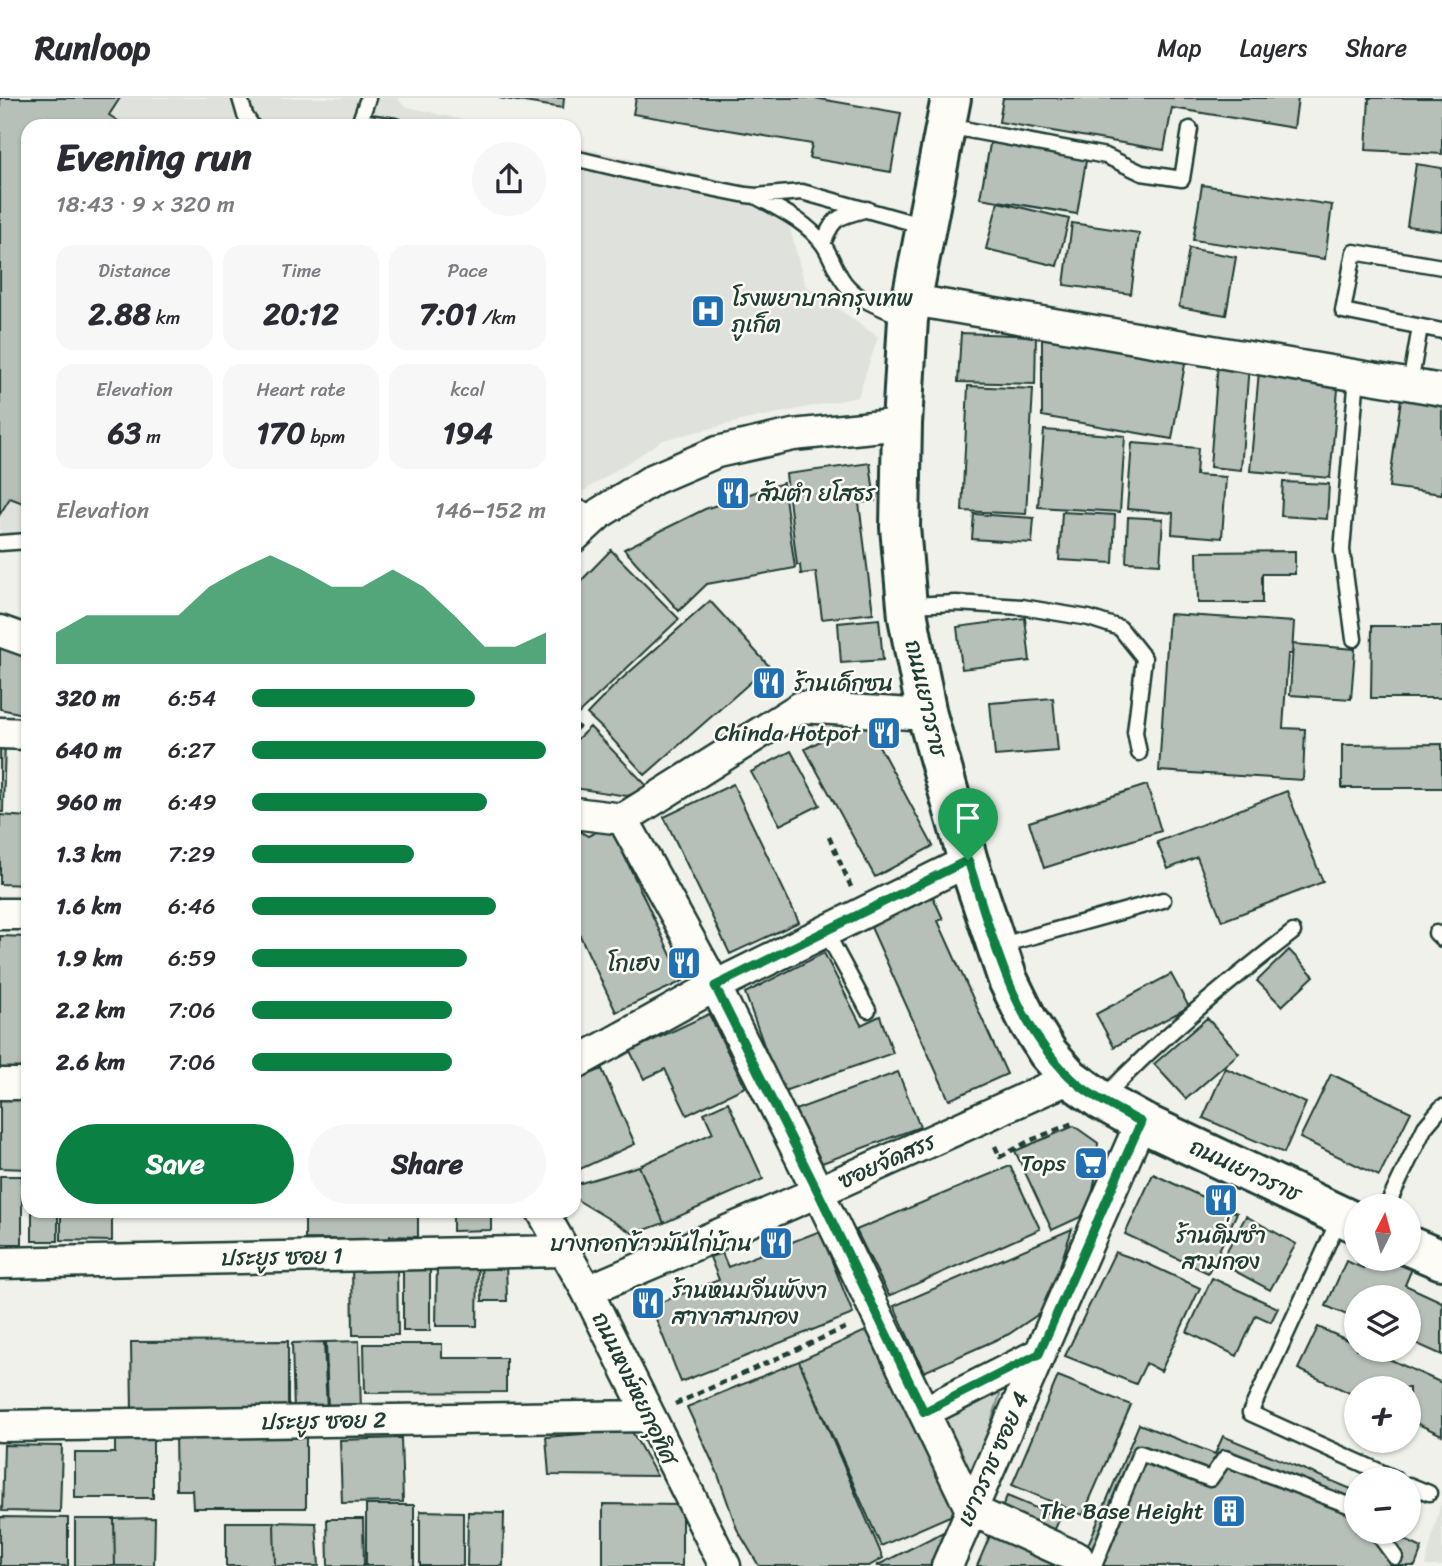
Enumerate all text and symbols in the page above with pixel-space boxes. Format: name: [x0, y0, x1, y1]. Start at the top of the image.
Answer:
text: Runloop: [35, 19, 150, 77]
text: Map: [1157, 27, 1202, 69]
text: Layers: [1240, 27, 1307, 69]
text: Share: [1345, 27, 1407, 69]
text: Evening run: [56, 124, 252, 191]
button: share: [472, 142, 546, 216]
text: 18:43 · 9 × 320 m: [56, 184, 235, 225]
text: Distance: [98, 254, 170, 287]
text: Time: [281, 254, 321, 287]
text: Pace: [448, 254, 488, 287]
place label: โรงพยาบาลกรุงเทพ ภูเก็ต: [731, 278, 914, 345]
text: 2.88: [88, 287, 151, 341]
text: 20:12: [263, 287, 339, 341]
text: 7:01: [419, 287, 477, 341]
hospital icon: โรงพยาบาลกรุงเทพ ภูเก็ต: [689, 292, 727, 330]
text: km: [151, 301, 180, 334]
text: /km: [477, 301, 516, 334]
text: Elevation: [96, 373, 173, 406]
text: Heart rate: [256, 373, 346, 406]
text: kcal: [450, 373, 485, 406]
text: 63: [108, 406, 141, 460]
text: 170: [257, 406, 305, 460]
text: 194: [443, 406, 493, 460]
text: m: [141, 420, 161, 453]
text: bpm: [305, 420, 345, 453]
place label: ส้มตำ ยโสธร: [757, 473, 876, 514]
restaurant icon: ส้มตำ ยโสธร: [714, 474, 752, 512]
text: Elevation: [56, 490, 149, 531]
text: 146–152 m: [435, 490, 546, 531]
street label: ถนนเยาวราช: [893, 635, 960, 762]
place label: ร้านเด็กซน: [794, 663, 893, 704]
restaurant icon: ร้านเด็กซน: [750, 664, 788, 702]
text: 320 m: [56, 678, 120, 719]
text: 6:54: [168, 678, 216, 719]
place label: Chinda Hotpot: [714, 713, 862, 754]
restaurant icon: Chinda Hotpot: [865, 714, 903, 752]
text: 640 m: [56, 730, 122, 771]
text: 6:27: [168, 730, 214, 771]
text: 960 m: [56, 782, 121, 823]
text: 6:49: [168, 782, 217, 823]
pin: [938, 788, 998, 860]
icon: arrive: [949, 799, 987, 837]
text: 1.3 km: [56, 834, 121, 875]
text: 7:29: [168, 834, 215, 875]
text: 1.6 km: [56, 886, 122, 927]
text: 6:46: [168, 886, 215, 927]
text: 1.9 km: [56, 938, 123, 979]
text: 6:59: [168, 938, 216, 979]
place label: โกเฮง: [607, 943, 660, 984]
restaurant icon: โกเฮง: [665, 944, 703, 982]
text: 2.2 km: [56, 990, 125, 1031]
text: 7:06: [168, 990, 216, 1031]
text: 2.6 km: [56, 1042, 125, 1083]
text: 7:06: [168, 1042, 216, 1083]
street label: ซอยจัดสรร: [831, 1121, 943, 1201]
button: Save: [56, 1124, 294, 1204]
button: Share: [308, 1124, 546, 1204]
street label: ถนนเยาวราช: [1182, 1126, 1309, 1214]
place label: Tops: [1021, 1143, 1066, 1184]
supermarket icon: Tops: [1072, 1144, 1110, 1182]
restaurant icon: ร้านติ่มซำ สามกอง: [1202, 1181, 1240, 1219]
north arrow: [1344, 1194, 1421, 1270]
map controls: [1344, 1194, 1421, 1544]
place label: ร้านติ่มซำ สามกอง: [1176, 1215, 1266, 1282]
place label: บางกอกข้าวมันไก่บ้าน: [550, 1223, 752, 1264]
restaurant icon: บางกอกข้าวมันไก่บ้าน: [757, 1224, 795, 1262]
street label: ประยูร ซอย 1: [221, 1235, 343, 1279]
place label: ร้านหนมจีนพังงา สาขาสามกอง: [671, 1270, 828, 1337]
restaurant icon: ร้านหนมจีนพังงา สาขาสามกอง: [629, 1284, 667, 1322]
button: layers: [1344, 1285, 1421, 1362]
street label: ถนนหงษ์หยกอุทิศ: [580, 1304, 691, 1474]
button: +: [1344, 1376, 1421, 1453]
street label: เยาวราช ซอย 4: [945, 1385, 1041, 1533]
street label: ประยูร ซอย 2: [261, 1399, 387, 1443]
button: −: [1344, 1467, 1421, 1544]
place label: The Base Height: [1039, 1491, 1204, 1532]
building icon: The Base Height: [1210, 1492, 1248, 1530]

